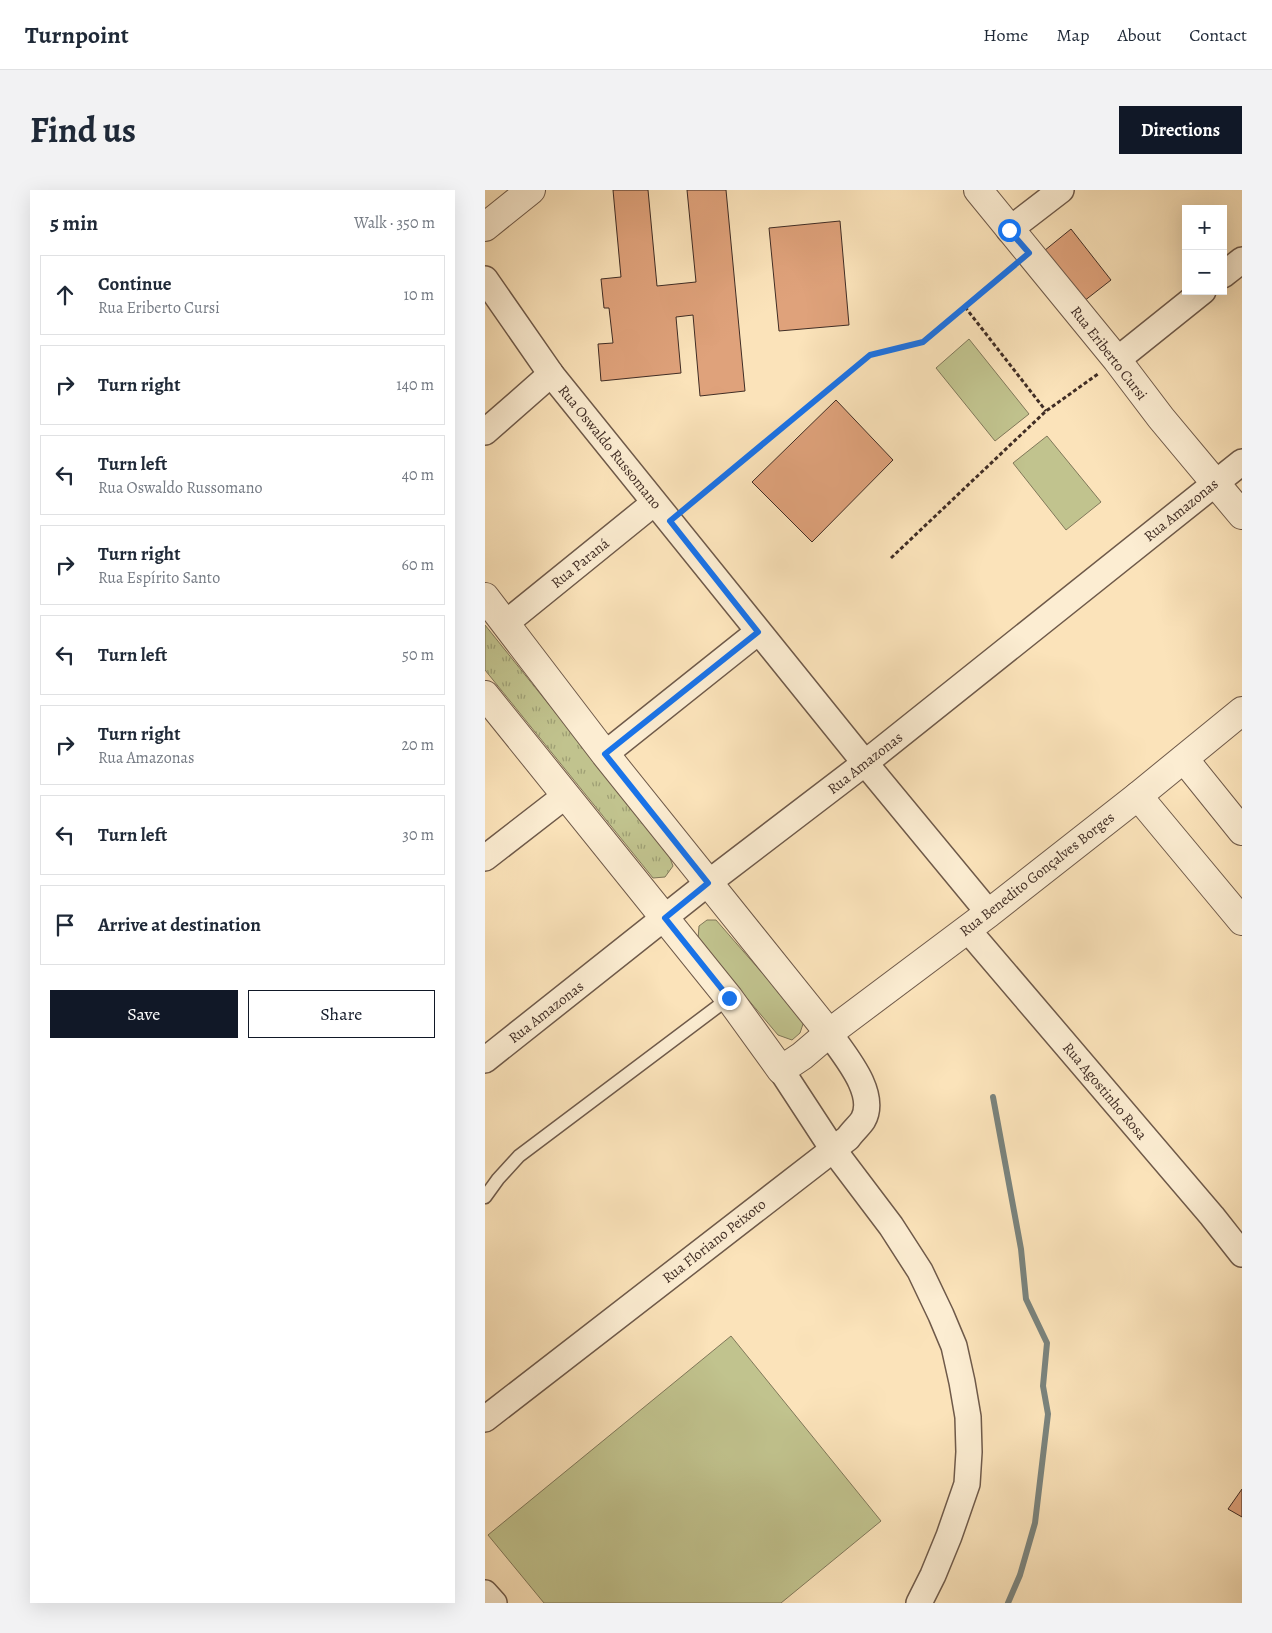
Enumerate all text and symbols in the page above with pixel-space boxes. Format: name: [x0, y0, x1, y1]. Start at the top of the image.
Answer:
text: Turnpoint: [25, 19, 129, 51]
text: Home: [983, 23, 1028, 47]
text: Map: [1056, 23, 1089, 47]
text: About: [1117, 23, 1161, 47]
text: Contact: [1189, 23, 1247, 47]
text: Find us: [30, 106, 136, 154]
button: Directions: [1119, 106, 1242, 154]
map controls: [1182, 205, 1227, 295]
button: +: [1182, 205, 1227, 250]
text: 5 min: [50, 209, 98, 237]
text: Walk · 350 m: [354, 212, 435, 234]
route start: [998, 219, 1021, 242]
button: −: [1182, 250, 1227, 295]
text: Continue: [98, 271, 172, 297]
icon: ahead: [51, 281, 79, 309]
text: 10 m: [404, 284, 434, 306]
text: Rua Eriberto Cursi: [98, 297, 220, 319]
street label: Rua Eriberto Cursi: [1066, 302, 1152, 404]
icon: right: [51, 371, 79, 399]
text: Turn right: [98, 372, 180, 398]
text: 140 m: [396, 374, 434, 396]
street label: Rua Oswaldo Russomano: [554, 381, 666, 513]
text: Turn left: [98, 451, 167, 477]
icon: left: [51, 461, 79, 489]
text: 40 m: [402, 464, 434, 486]
street label: Rua Amazonas: [1140, 474, 1222, 546]
text: Rua Oswaldo Russomano: [98, 477, 262, 499]
street label: Rua Paraná: [547, 533, 613, 593]
text: Turn right: [98, 541, 180, 567]
icon: right: [51, 551, 79, 579]
text: 60 m: [402, 554, 434, 576]
text: Rua Espírito Santo: [98, 567, 220, 589]
icon: left: [51, 641, 79, 669]
text: Turn left: [98, 642, 167, 668]
text: 50 m: [402, 644, 434, 666]
text: Turn right: [98, 721, 180, 747]
street label: Rua Amazonas: [823, 727, 907, 799]
icon: right: [51, 731, 79, 759]
text: 20 m: [401, 734, 434, 756]
text: Rua Amazonas: [98, 747, 194, 769]
street label: Rua Benedito Gonçalves Borges: [955, 807, 1119, 941]
icon: left: [51, 821, 79, 849]
text: Turn left: [98, 822, 167, 848]
text: 30 m: [402, 824, 434, 846]
icon: arrive: [51, 911, 79, 939]
text: Arrive at destination: [98, 912, 261, 938]
street label: Rua Amazonas: [504, 976, 588, 1048]
route end: [718, 987, 741, 1010]
button: Save: [50, 990, 238, 1038]
button: Share: [248, 990, 435, 1038]
street label: Rua Agostinho Rosa: [1058, 1038, 1152, 1144]
street label: Rua Floriano Peixoto: [658, 1194, 770, 1288]

